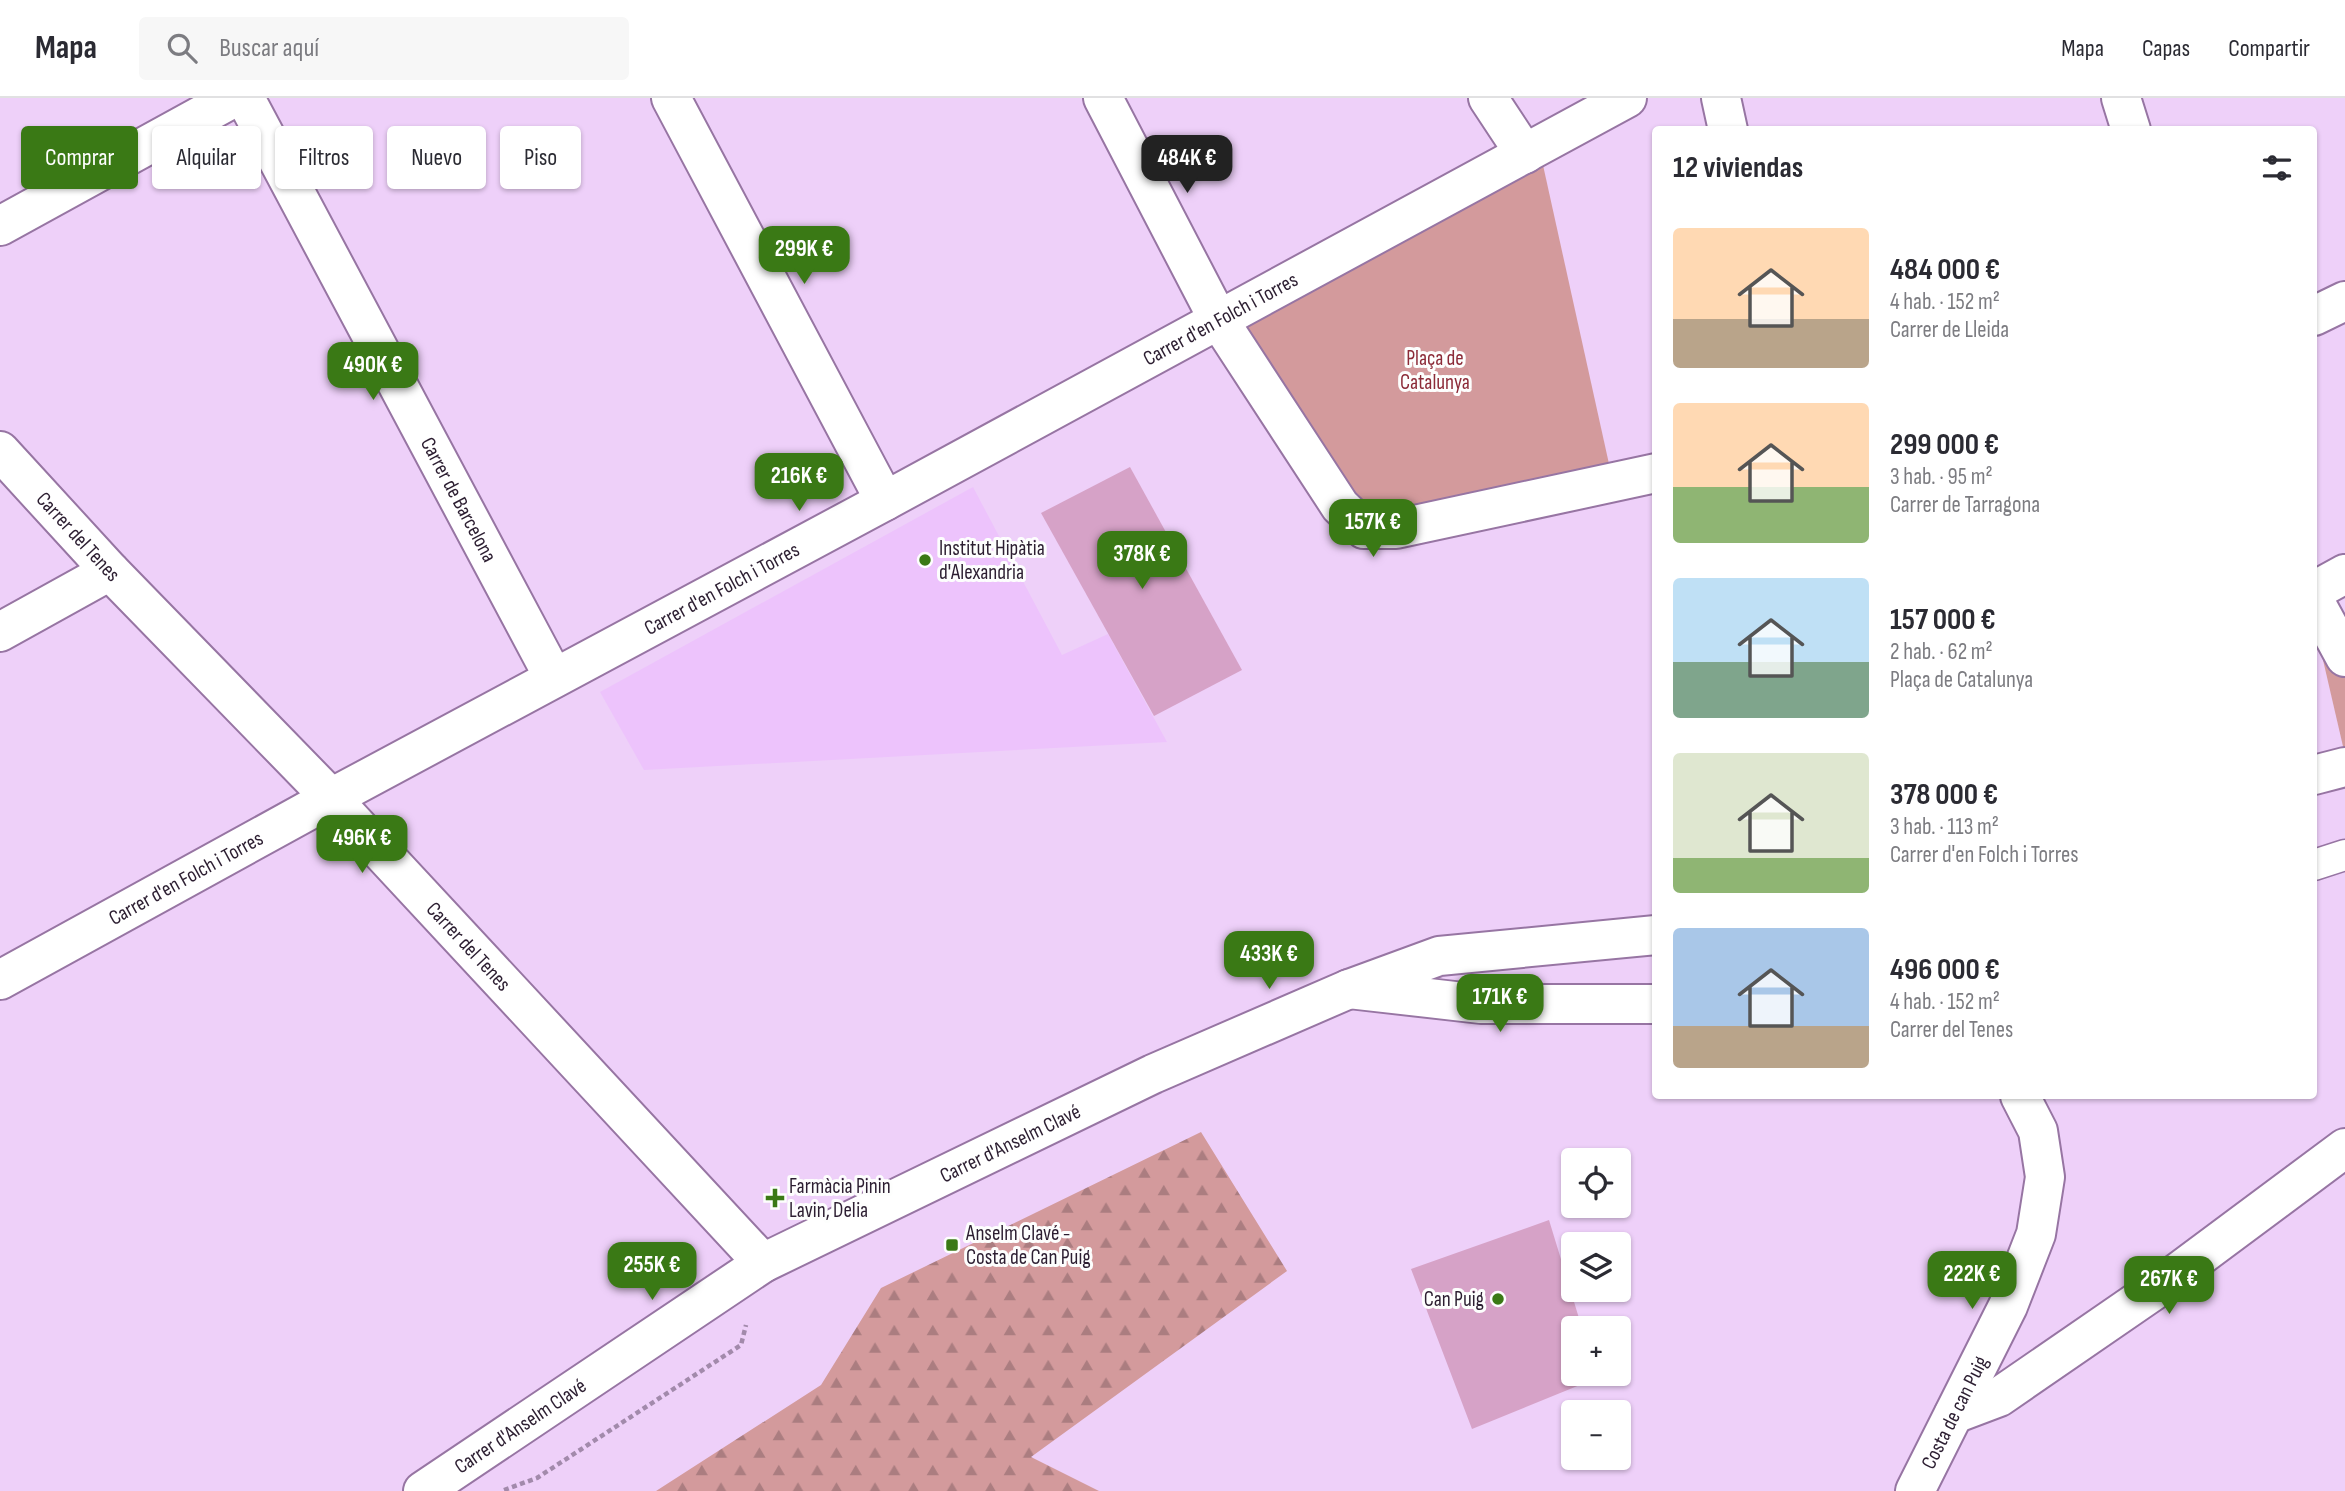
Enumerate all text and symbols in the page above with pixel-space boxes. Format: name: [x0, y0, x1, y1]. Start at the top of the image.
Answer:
search box: [139, 17, 629, 80]
text: Mapa: [35, 28, 97, 68]
icon: search: [163, 29, 201, 67]
text: Buscar aquí: [219, 33, 319, 64]
text: Mapa: [2061, 34, 2104, 63]
text: Capas: [2142, 34, 2190, 63]
text: Compartir: [2228, 34, 2310, 63]
chip: Comprar: [21, 126, 138, 189]
chip: Alquilar: [152, 126, 261, 189]
chip: Filtros: [275, 126, 373, 189]
chip: Nuevo: [387, 126, 486, 189]
chip: Piso: [500, 126, 581, 189]
pin: 484K €: [1130, 136, 1244, 195]
text: 484K €: [1157, 144, 1217, 172]
icon: filters: [2258, 149, 2296, 187]
text: 12 viviendas: [1673, 150, 1803, 186]
pin: 299K €: [747, 226, 861, 286]
text: 299K €: [775, 235, 833, 263]
text: 484 000 €: [1890, 252, 2000, 288]
icon: home: [1729, 256, 1813, 340]
street label: Carrer d'en Folch i Torres: [1139, 267, 1302, 371]
text: 4 hab. · 152 m²: [1890, 288, 2000, 316]
text: Carrer de Lleida: [1890, 316, 2009, 344]
pin: 490K €: [316, 342, 430, 402]
park label: Plaça de Catalunya: [1400, 346, 1470, 395]
text: 490K €: [343, 351, 403, 379]
text: 299 000 €: [1890, 427, 1999, 463]
icon: home: [1729, 431, 1813, 515]
street label: Carrer de Barcelona: [415, 433, 502, 566]
pin: 216K €: [742, 454, 856, 513]
text: 216K €: [771, 462, 827, 490]
text: 3 hab. · 95 m²: [1890, 463, 1993, 491]
street label: Carrer del Tenes: [31, 487, 125, 587]
text: Carrer de Tarragona: [1890, 491, 2040, 519]
pin: 157K €: [1316, 500, 1430, 559]
text: 157K €: [1345, 508, 1401, 536]
pin: 378K €: [1085, 532, 1199, 591]
place label: Institut Hipàtia d'Alexandria: [939, 536, 1045, 585]
street label: Carrer d'en Folch i Torres: [640, 537, 804, 641]
text: 378K €: [1113, 540, 1171, 568]
marker: Institut Hipàtia d'Alexandria: [917, 552, 933, 568]
text: 157 000 €: [1890, 602, 1996, 638]
icon: home: [1729, 606, 1813, 690]
text: 2 hab. · 62 m²: [1890, 638, 1993, 666]
text: Plaça de Catalunya: [1890, 666, 2033, 694]
text: 378 000 €: [1890, 777, 1998, 813]
icon: home: [1729, 781, 1813, 865]
text: 3 hab. · 113 m²: [1890, 813, 1999, 841]
pin: 496K €: [305, 816, 419, 875]
text: 496K €: [332, 824, 392, 852]
street label: Carrer d'en Folch i Torres: [105, 826, 268, 931]
text: Carrer d'en Folch i Torres: [1890, 841, 2078, 869]
street label: Carrer del Tenes: [421, 897, 516, 996]
pin: 433K €: [1212, 932, 1326, 991]
text: 433K €: [1240, 940, 1298, 968]
text: 496 000 €: [1890, 952, 2000, 988]
icon: home: [1729, 956, 1813, 1040]
pin: 171K €: [1443, 974, 1557, 1034]
text: 171K €: [1473, 983, 1527, 1011]
text: 4 hab. · 152 m²: [1890, 988, 2000, 1016]
text: Carrer del Tenes: [1890, 1016, 2013, 1044]
street label: Carrer d'Anselm Clavé: [936, 1099, 1085, 1188]
map controls: [1561, 1148, 1631, 1470]
button: locate: [1561, 1148, 1631, 1218]
place label: Farmàcia Pinin Lavin, Delia: [789, 1174, 891, 1223]
marker: Farmàcia Pinin Lavin, Delia: [767, 1190, 783, 1206]
place label: Anselm Clavé - Costa de Can Puig: [965, 1221, 1091, 1270]
button: layers: [1561, 1232, 1631, 1302]
marker: Anselm Clavé - Costa de Can Puig: [944, 1237, 960, 1253]
pin: 255K €: [595, 1242, 709, 1302]
text: 255K €: [624, 1251, 680, 1279]
pin: 222K €: [1915, 1252, 2029, 1311]
pin: 267K €: [2112, 1256, 2226, 1316]
text: 222K €: [1944, 1260, 2000, 1288]
text: 267K €: [2140, 1265, 2198, 1293]
place label: Can Puig: [1424, 1287, 1484, 1312]
marker: Can Puig: [1490, 1291, 1506, 1307]
button: +: [1561, 1316, 1631, 1386]
street label: Costa de can Puig: [1916, 1352, 1994, 1473]
street label: Carrer d'Anselm Clavé: [450, 1373, 591, 1479]
button: −: [1561, 1400, 1631, 1470]

